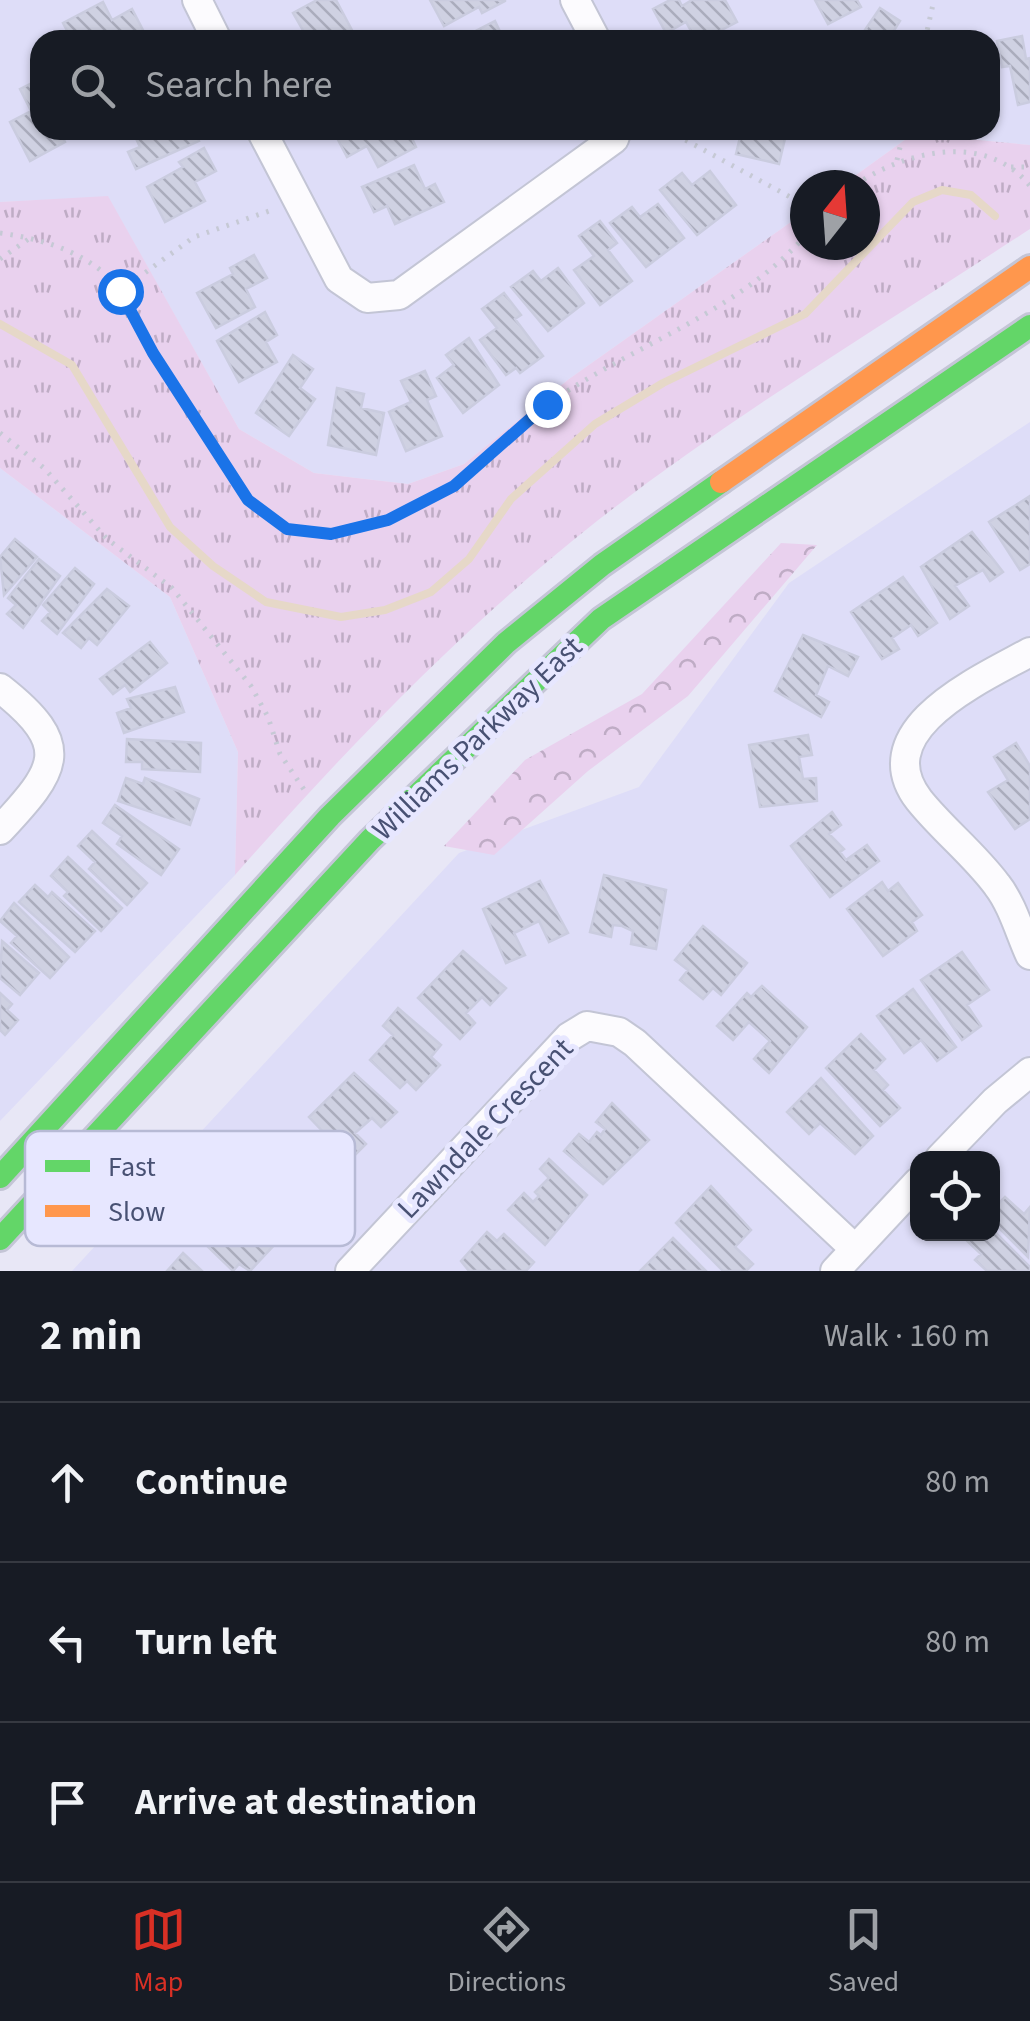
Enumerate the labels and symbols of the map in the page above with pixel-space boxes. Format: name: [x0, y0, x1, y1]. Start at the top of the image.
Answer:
north arrow: [790, 170, 880, 260]
route start: [98, 269, 144, 315]
route end: [525, 382, 571, 428]
street label: Williams Parkway East: [363, 626, 592, 850]
street label: Lawndale Crescent: [388, 1028, 583, 1229]
legend: [25, 1131, 355, 1246]
text: Fast: [108, 1147, 156, 1187]
text: Slow: [108, 1192, 165, 1232]

